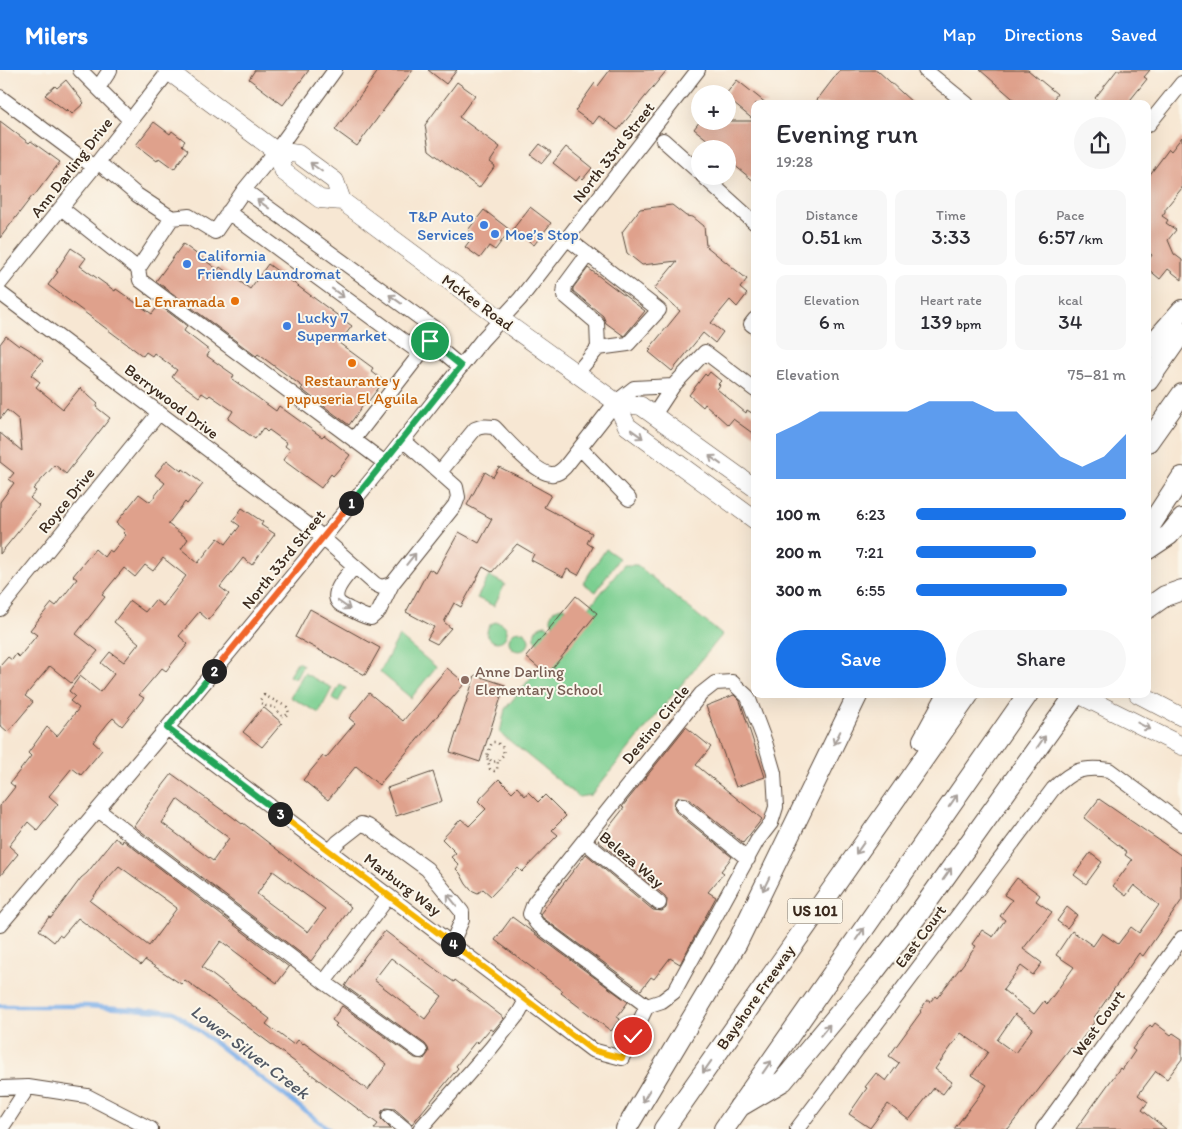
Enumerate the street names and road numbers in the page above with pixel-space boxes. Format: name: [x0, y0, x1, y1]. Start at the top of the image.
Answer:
street label: North 33rd Street: [568, 98, 658, 206]
street label: Ann Darling Drive: [26, 114, 116, 221]
street label: McKee Road: [438, 270, 517, 335]
street label: Berrywood Drive: [121, 360, 223, 443]
street label: Royce Drive: [34, 464, 99, 537]
street label: North 33rd Street: [238, 506, 329, 613]
street label: Destino Circle: [618, 681, 693, 768]
street label: Beleza Way: [596, 827, 668, 892]
street label: Marburg Way: [360, 849, 446, 920]
road number: US 101: [788, 898, 842, 924]
street label: East Court: [891, 901, 950, 971]
street label: Bayshore Freeway: [712, 941, 799, 1053]
street label: West Court: [1068, 986, 1129, 1060]

